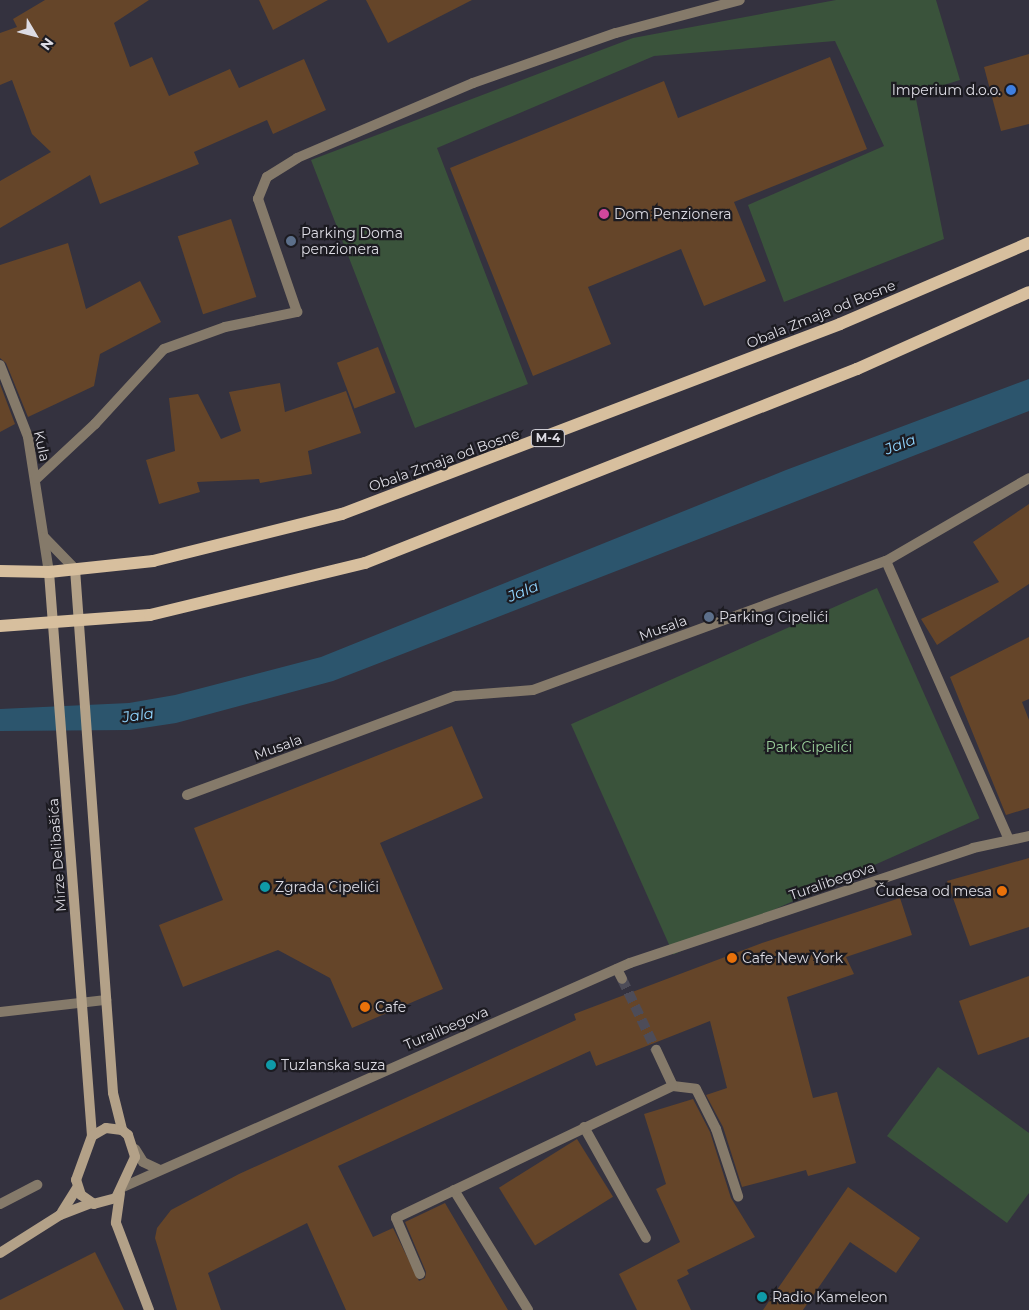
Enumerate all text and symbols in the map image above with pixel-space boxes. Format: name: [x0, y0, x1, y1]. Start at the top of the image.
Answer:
north arrow: [10, 10, 60, 60]
text: N: [36, 34, 58, 54]
place label: Imperium d.o.o.: [892, 82, 1001, 98]
marker: Imperium d.o.o.: [1005, 84, 1017, 96]
place label: Dom Penzionera: [614, 206, 732, 222]
marker: Dom Penzionera: [598, 208, 610, 220]
place label: Parking Doma penzionera: [301, 225, 403, 258]
marker: Parking Doma penzionera: [285, 235, 297, 247]
street label: Obala Zmaja od Bosne: [744, 276, 898, 352]
street label: Obala Zmaja od Bosne: [366, 425, 522, 495]
road number: M-4: [530, 428, 566, 448]
street label: Kula: [30, 429, 54, 463]
water label: Jala: [882, 430, 918, 458]
water label: Jala: [505, 577, 541, 605]
place label: Parking Cipelići: [719, 609, 828, 625]
marker: Parking Cipelići: [703, 611, 715, 623]
street label: Musala: [637, 612, 689, 644]
water label: Jala: [121, 704, 155, 726]
street label: Musala: [252, 731, 304, 763]
park label: Park Cipelići: [766, 739, 852, 755]
street label: Mirze Delibašića: [45, 798, 69, 912]
street label: Turalibegova: [787, 858, 877, 904]
place label: Zgrada Cipelići: [275, 879, 379, 895]
marker: Zgrada Cipelići: [259, 881, 271, 893]
place label: Čudesa od mesa: [876, 883, 992, 899]
marker: Čudesa od mesa: [996, 885, 1008, 897]
place label: Cafe New York: [742, 950, 843, 966]
marker: Cafe New York: [726, 952, 738, 964]
place label: Cafe: [375, 999, 406, 1015]
marker: Cafe: [359, 1001, 371, 1013]
street label: Turalibegova: [401, 1003, 491, 1053]
place label: Tuzlanska suza: [281, 1057, 386, 1073]
marker: Tuzlanska suza: [265, 1059, 277, 1071]
place label: Radio Kameleon: [772, 1289, 888, 1305]
marker: Radio Kameleon: [756, 1291, 768, 1303]

